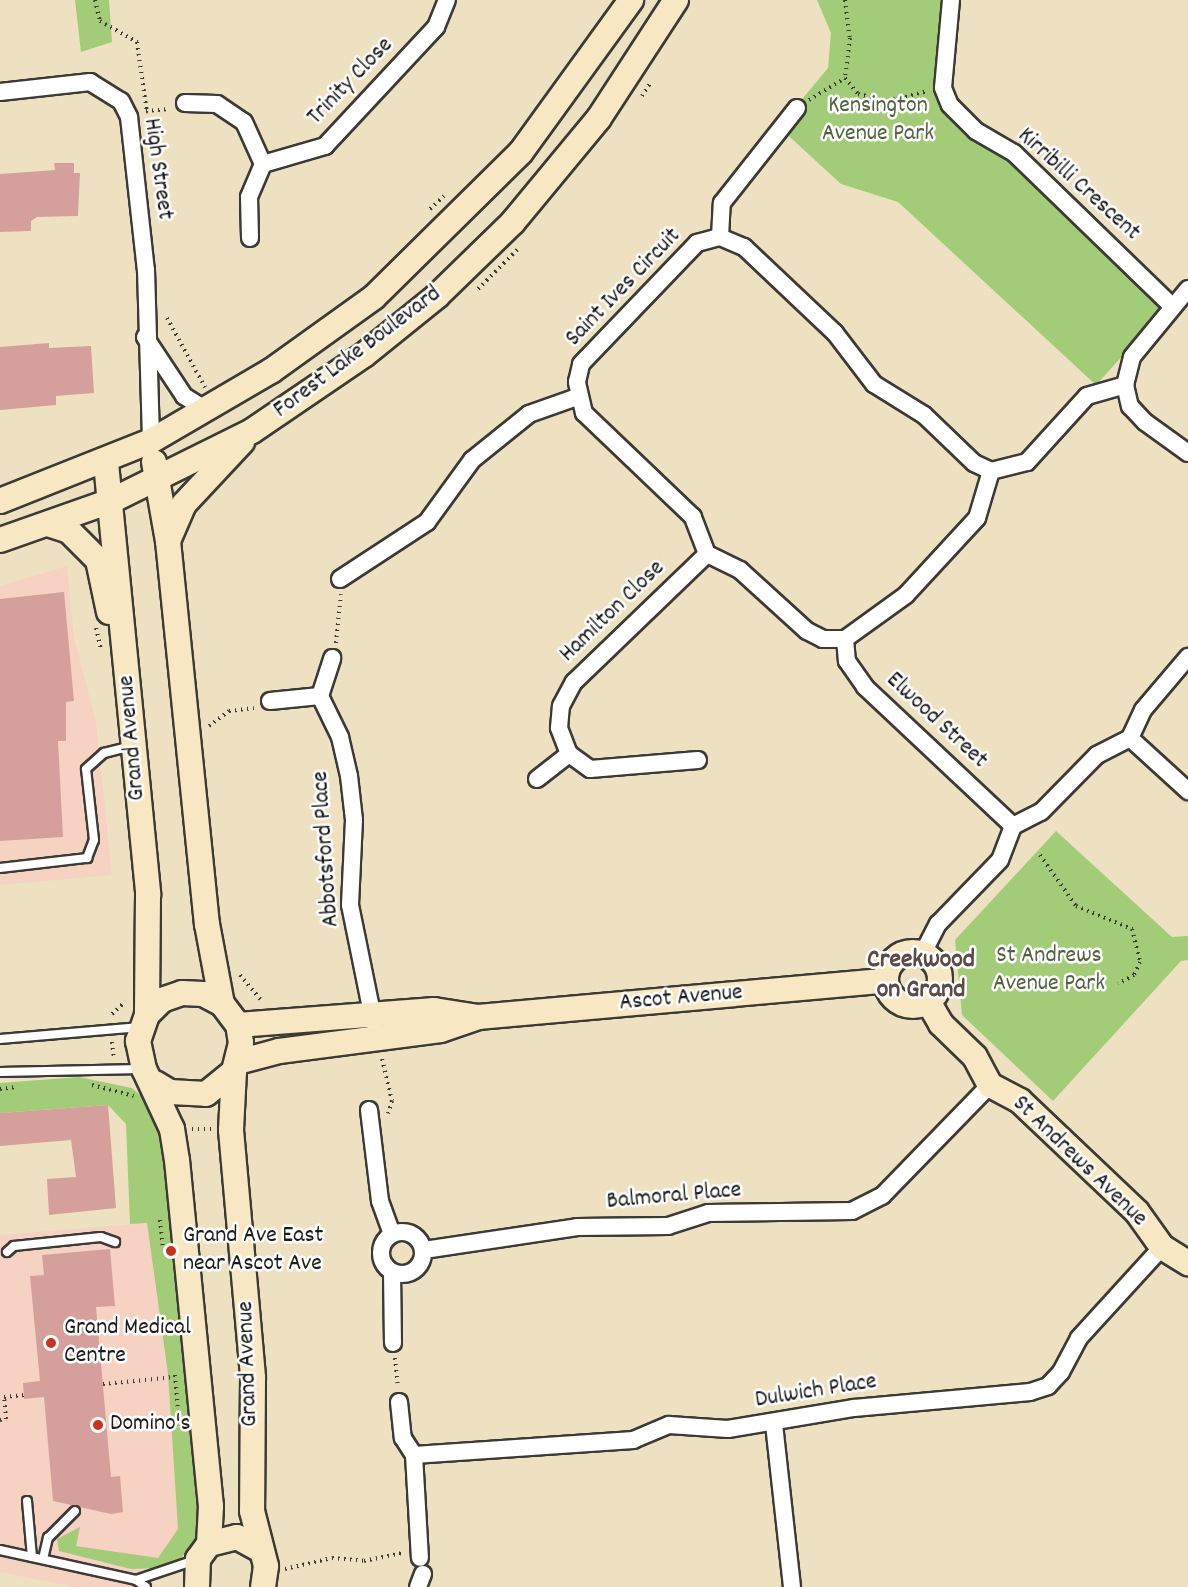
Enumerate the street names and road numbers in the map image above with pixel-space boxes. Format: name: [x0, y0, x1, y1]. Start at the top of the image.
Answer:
street label: Trinity Close: [302, 32, 400, 132]
street label: High Street: [136, 116, 178, 222]
street label: Kirribilli Crescent: [1011, 122, 1145, 248]
street label: Saint Ives Circuit: [560, 223, 688, 353]
street label: Forest Lake Boulevard: [269, 281, 447, 425]
street label: Hamilton Close: [554, 555, 672, 669]
street label: Elwood Street: [879, 667, 993, 775]
street label: Grand Avenue: [113, 674, 153, 802]
street label: Abbotsford Place: [307, 770, 347, 928]
street label: Ascot Avenue: [618, 979, 744, 1019]
street label: St Andrews Avenue: [1005, 1090, 1153, 1234]
street label: Balmoral Place: [606, 1177, 742, 1217]
street label: Grand Avenue: [232, 1301, 266, 1427]
street label: Dulwich Place: [753, 1368, 879, 1416]

